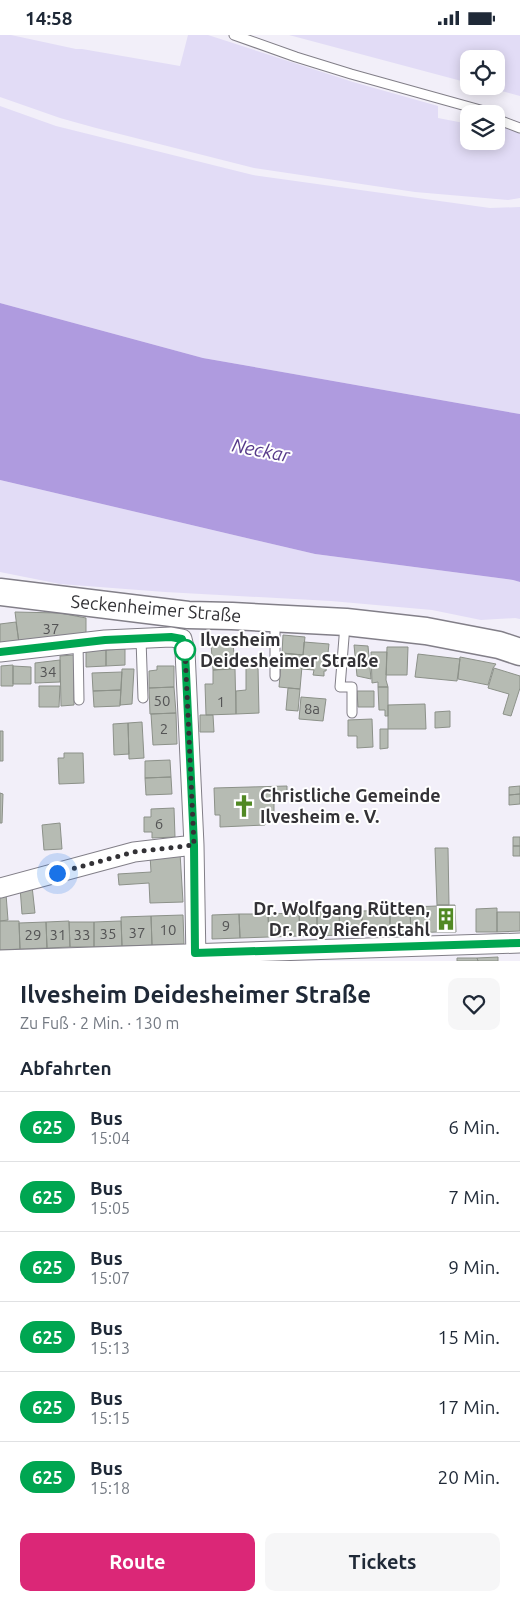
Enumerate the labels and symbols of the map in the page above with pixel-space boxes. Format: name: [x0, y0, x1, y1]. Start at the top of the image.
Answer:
water label: Neckar: [230, 434, 293, 467]
street label: Seckenheimer Straße: [70, 591, 242, 625]
house number: 37: [43, 620, 59, 637]
place label: Ilvesheim Deidesheimer Straße: [200, 629, 379, 670]
marker: Ilvesheim Deidesheimer Straße: [174, 639, 196, 661]
house number: 34: [40, 663, 56, 680]
house number: 50: [154, 692, 170, 709]
house number: 1: [217, 693, 225, 710]
house number: 8a: [304, 700, 320, 717]
house number: 2: [160, 720, 168, 737]
place label: Christliche Gemeinde Ilvesheim e. V.: [260, 785, 441, 826]
church icon: Christliche Gemeinde Ilvesheim e. V.: [231, 793, 257, 819]
house number: 6: [155, 815, 163, 832]
your location: [45, 861, 70, 886]
place label: Dr. Wolfgang Rütten, Dr. Roy Riefenstahl: [253, 898, 431, 939]
building icon: Dr. Wolfgang Rütten, Dr. Roy Riefenstahl: [433, 906, 459, 932]
house number: 9: [222, 917, 230, 934]
house number: 10: [160, 921, 176, 938]
house number: 37: [129, 924, 145, 941]
house number: 35: [100, 925, 116, 942]
house number: 29: [25, 926, 41, 943]
house number: 31: [50, 926, 66, 943]
house number: 33: [74, 926, 90, 943]

